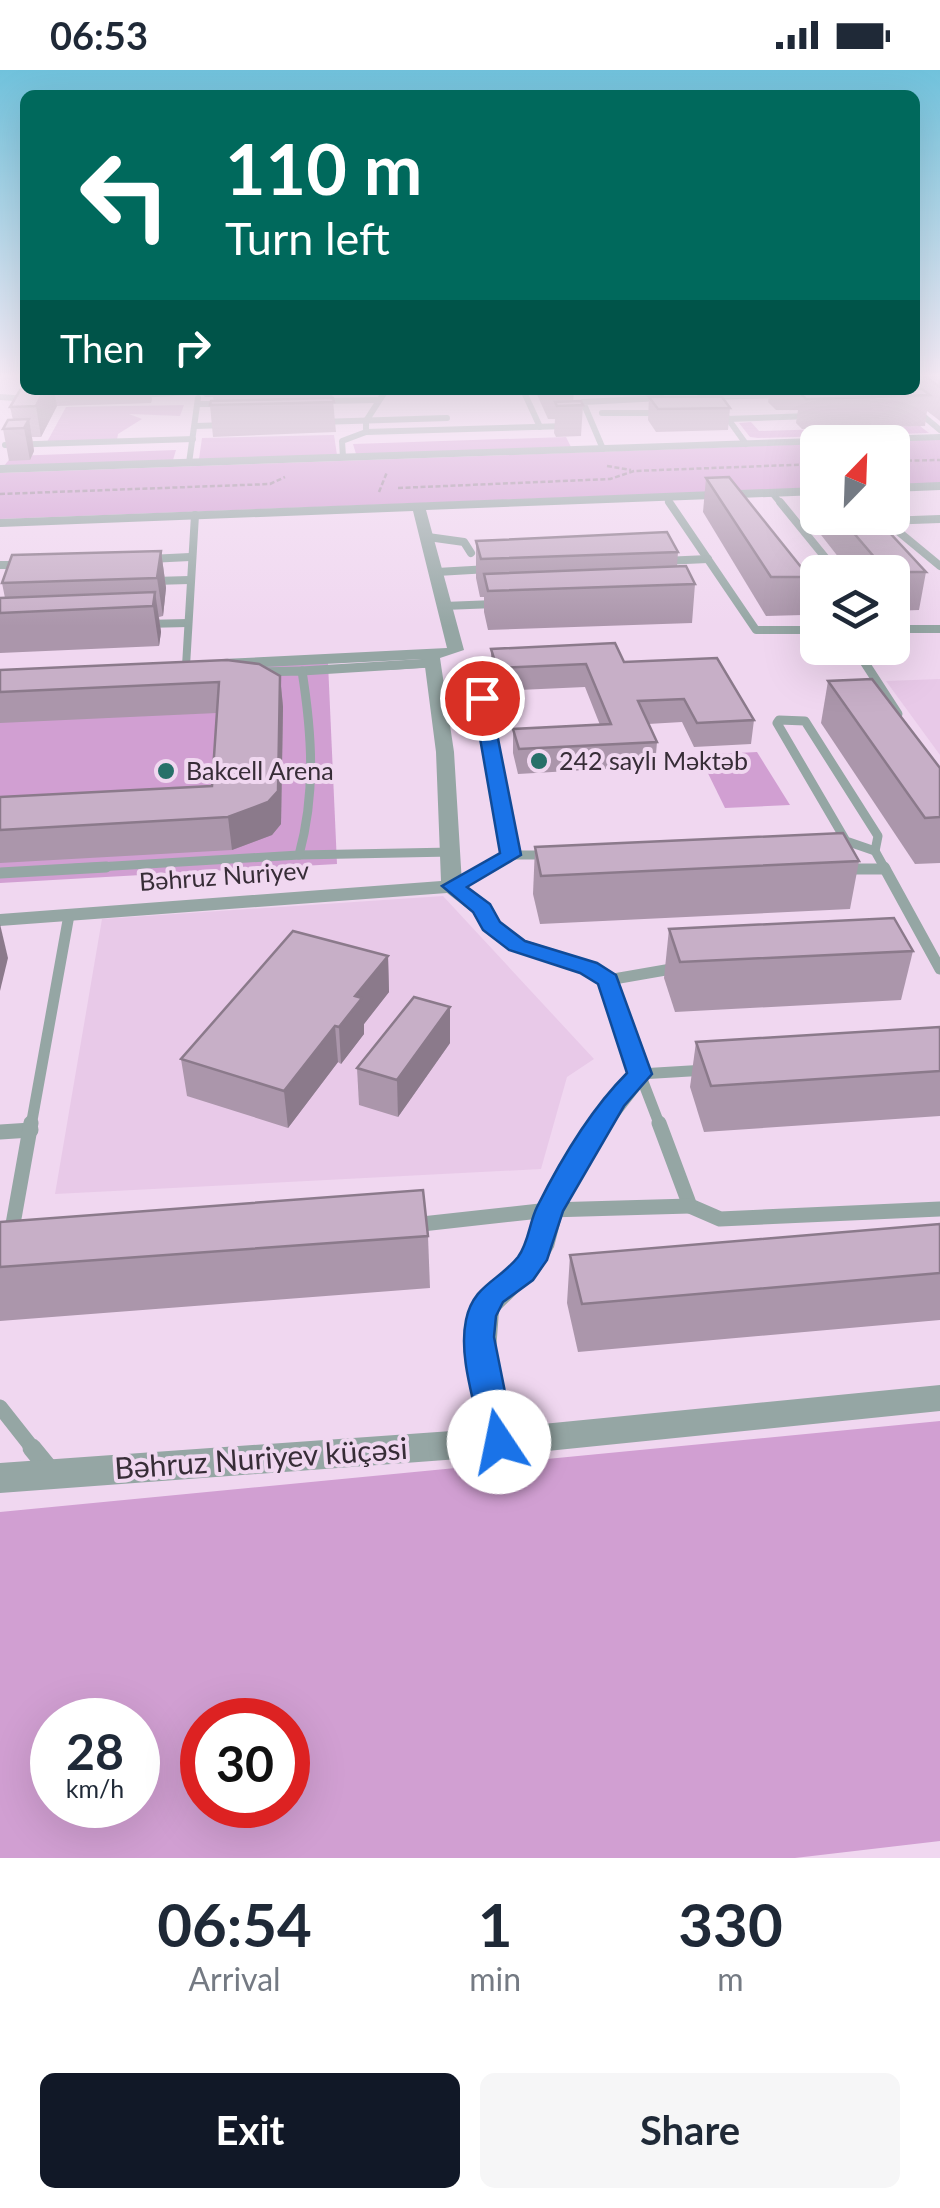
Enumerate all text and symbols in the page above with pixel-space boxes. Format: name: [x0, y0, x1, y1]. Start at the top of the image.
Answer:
text: 06:53: [50, 12, 148, 58]
text: 110 m: [225, 126, 422, 210]
icon: left: [60, 130, 190, 260]
text: Turn left: [225, 211, 390, 265]
icon: right: [165, 320, 220, 375]
text: Then: [60, 325, 145, 371]
north arrow: [800, 425, 910, 535]
map controls: [800, 425, 910, 665]
button: layers: [800, 555, 910, 665]
pin: [440, 656, 525, 741]
icon: arrive: [455, 671, 510, 726]
place label: 242 saylı Məktəb: [559, 745, 748, 775]
marker: 242 saylı Məktəb: [528, 750, 550, 772]
place label: Bakcell Arena: [186, 755, 334, 785]
marker: Bakcell Arena: [155, 760, 177, 782]
street label: Bəhruz Nuriyev: [138, 854, 310, 896]
position arrow: [447, 1390, 551, 1494]
street label: Bəhruz Nuriyev küçəsi: [113, 1429, 408, 1485]
speed limit sign: 30: [180, 1698, 310, 1828]
text: 28: [66, 1721, 124, 1781]
text: km/h: [66, 1773, 124, 1803]
text: 06:54: [157, 1888, 312, 1960]
text: 1: [478, 1888, 513, 1960]
text: 330: [678, 1888, 783, 1960]
text: Arrival: [188, 1959, 281, 1998]
text: min: [469, 1959, 521, 1998]
text: m: [717, 1959, 744, 1998]
button: Exit: [40, 2073, 460, 2188]
button: Share: [480, 2073, 900, 2188]

